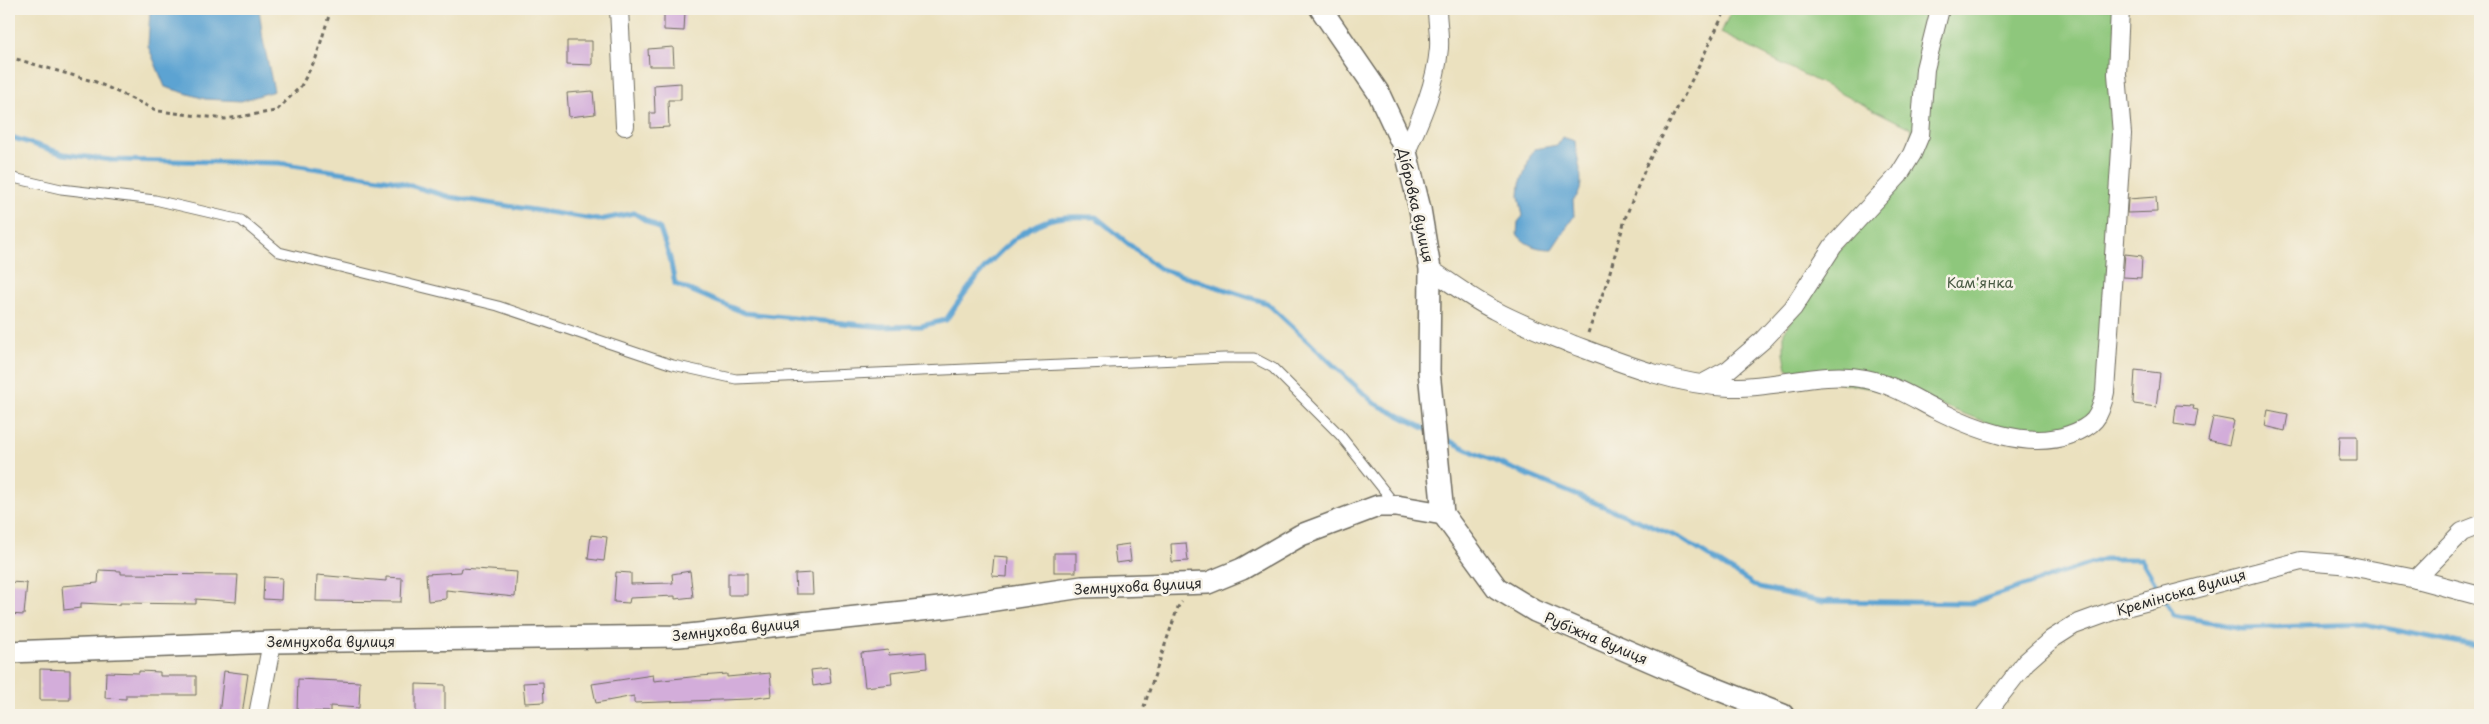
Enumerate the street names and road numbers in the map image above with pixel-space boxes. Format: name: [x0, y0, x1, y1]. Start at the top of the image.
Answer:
street label: Дібровка вулиця: [1392, 145, 1439, 264]
street label: Кремінська вулиця: [2114, 564, 2248, 620]
street label: Земнухова вулиця: [1074, 572, 1202, 600]
street label: Рубіжна вулиця: [1541, 607, 1651, 669]
street label: Земнухова вулиця: [671, 612, 801, 646]
street label: Земнухова вулиця: [267, 631, 395, 652]

